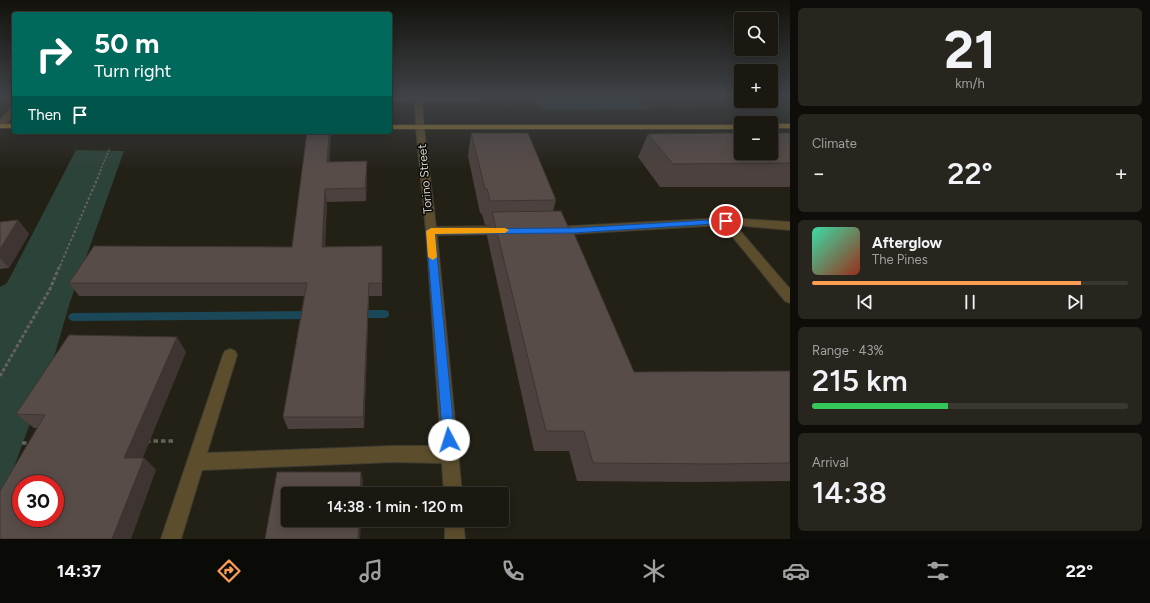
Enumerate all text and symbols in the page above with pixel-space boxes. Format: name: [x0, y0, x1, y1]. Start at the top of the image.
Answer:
map controls: [734, 12, 778, 160]
button: search: [734, 12, 778, 56]
text: 21: [944, 19, 996, 81]
text: 50 m: [94, 26, 160, 60]
icon: right: [28, 28, 80, 80]
text: Turn right: [94, 60, 171, 82]
button: +: [734, 64, 778, 108]
text: km/h: [955, 76, 985, 91]
icon: arrive: [69, 104, 91, 126]
text: Then: [28, 106, 61, 124]
button: −: [734, 116, 778, 160]
text: Climate: [812, 136, 857, 151]
street label: Torino Street: [415, 143, 435, 214]
text: 22°: [947, 155, 993, 192]
text: −: [812, 160, 826, 187]
text: +: [1114, 160, 1128, 187]
pin: [709, 204, 743, 238]
icon: arrive: [715, 210, 737, 232]
text: Afterglow: [872, 234, 942, 252]
text: The Pines: [872, 252, 928, 267]
icon: previous: [854, 291, 876, 313]
icon: pause: [959, 291, 981, 313]
icon: next: [1064, 291, 1086, 313]
text: Range · 43%: [812, 343, 884, 358]
text: 215 km: [812, 362, 908, 399]
position arrow: [428, 419, 470, 461]
text: Arrival: [812, 455, 849, 470]
text: 14:38: [812, 474, 887, 511]
speed limit sign: 30: [12, 475, 64, 527]
text: 14:38 · 1 min · 120 m: [327, 498, 463, 516]
icon: directions: [215, 557, 243, 585]
icon: music: [357, 557, 385, 585]
icon: phone: [499, 557, 527, 585]
icon: climate: [640, 557, 668, 585]
icon: car: [782, 557, 810, 585]
icon: filters: [924, 557, 952, 585]
text: 14:37: [57, 560, 101, 582]
text: 22°: [1065, 560, 1093, 582]

